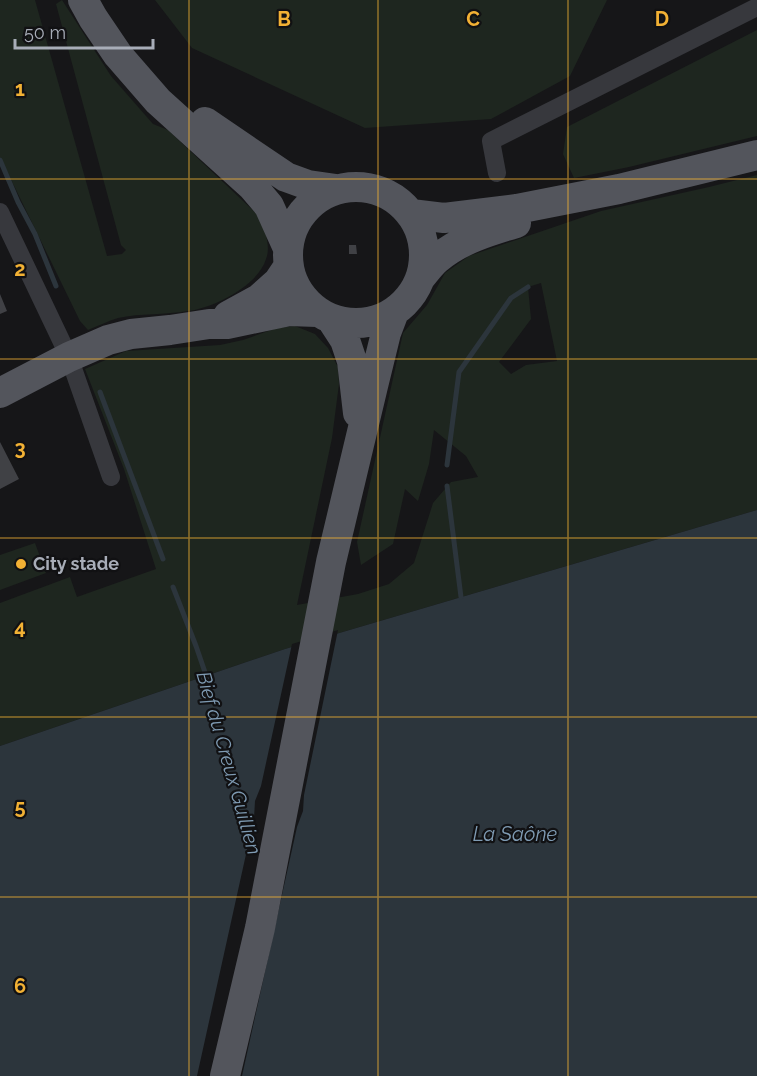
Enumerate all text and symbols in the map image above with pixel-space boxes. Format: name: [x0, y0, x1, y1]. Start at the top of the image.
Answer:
text: B: [277, 7, 291, 31]
text: C: [466, 7, 480, 31]
text: D: [655, 7, 669, 31]
scale bar: [15, 12, 153, 50]
text: 50 m: [24, 22, 66, 43]
text: 1: [15, 77, 25, 101]
text: 2: [14, 257, 26, 281]
text: 3: [14, 436, 26, 460]
place label: City stade: [33, 553, 119, 574]
marker: City stade: [14, 557, 28, 571]
text: 4: [14, 615, 26, 639]
water label: Bief du Creux Guillien: [191, 669, 267, 857]
text: 5: [14, 795, 26, 819]
water label: La Saône: [473, 822, 558, 846]
text: 6: [14, 974, 26, 998]

